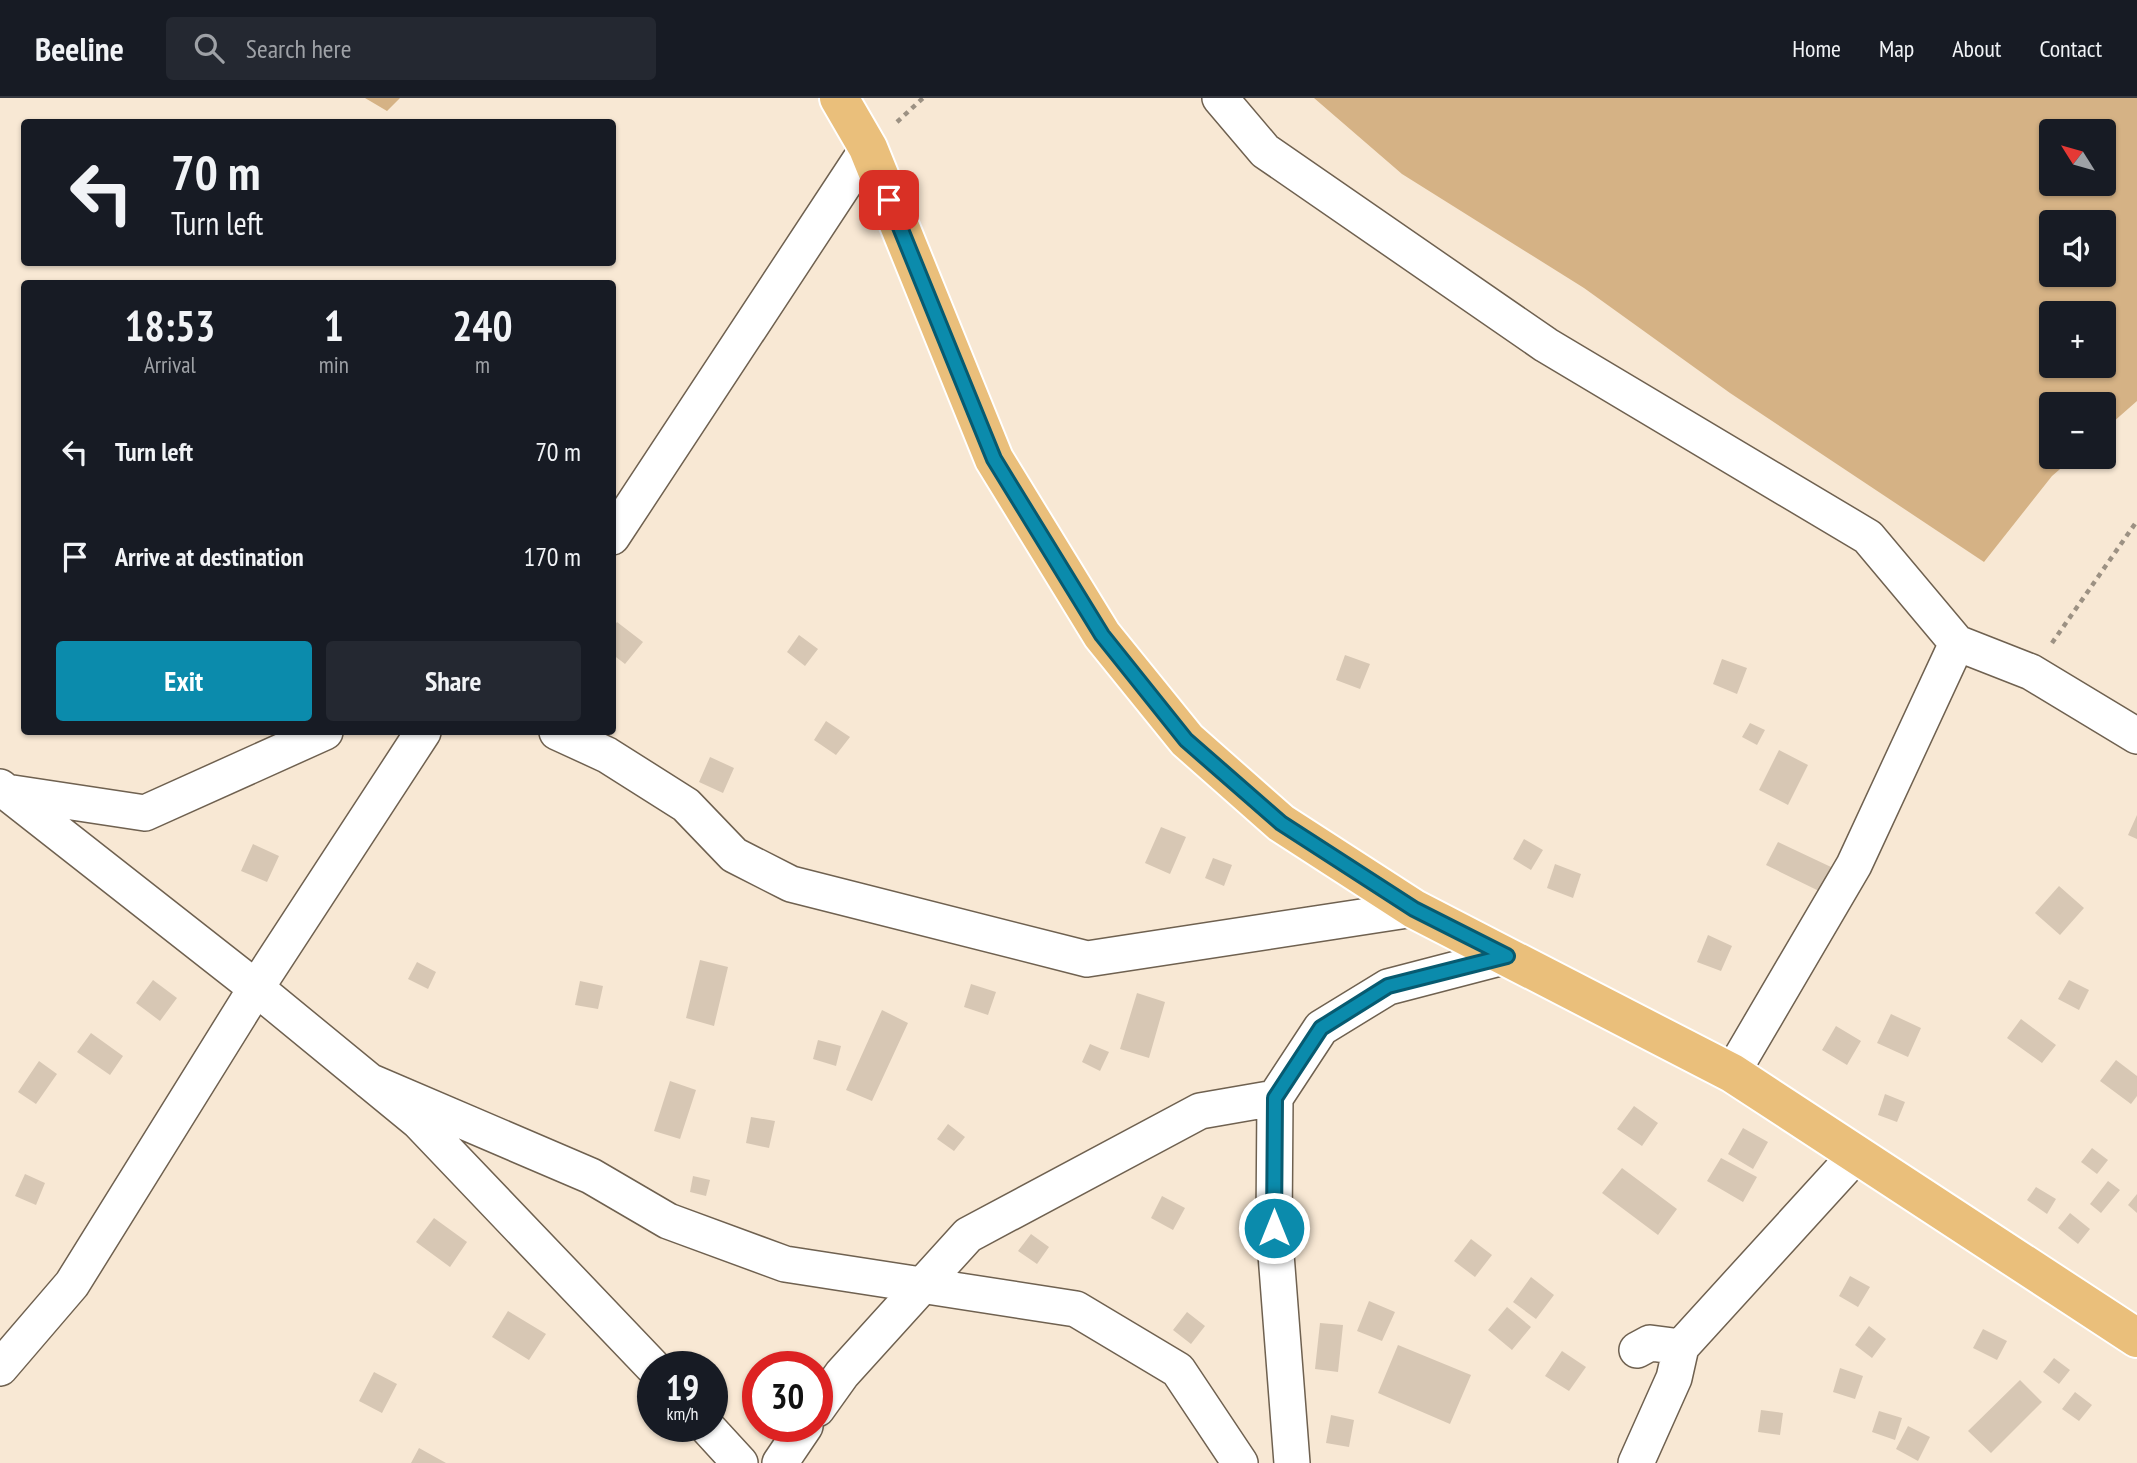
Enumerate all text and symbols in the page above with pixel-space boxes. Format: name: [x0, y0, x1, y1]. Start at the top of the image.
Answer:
search box: [166, 17, 656, 80]
text: Beeline: [35, 27, 124, 70]
icon: search: [190, 29, 228, 67]
text: Search here: [246, 32, 351, 65]
text: Home: [1792, 33, 1841, 64]
text: Map: [1879, 33, 1914, 64]
text: About: [1952, 33, 2001, 64]
text: Contact: [2039, 33, 2102, 64]
north arrow: [2039, 119, 2116, 196]
map controls: [2039, 119, 2116, 469]
text: 70 m: [171, 140, 260, 204]
icon: left: [56, 147, 147, 238]
pin: [859, 170, 919, 230]
icon: arrive: [870, 181, 908, 219]
text: Turn left: [171, 202, 263, 244]
button: sound: [2039, 210, 2116, 287]
text: 18:53: [124, 298, 215, 353]
text: 1: [324, 298, 344, 353]
text: 240: [452, 298, 513, 353]
button: +: [2039, 301, 2116, 378]
text: Arrival: [144, 350, 196, 379]
text: min: [319, 350, 349, 379]
text: m: [475, 350, 490, 379]
button: −: [2039, 392, 2116, 469]
icon: left: [56, 433, 94, 471]
text: Turn left: [115, 435, 193, 468]
text: 70 m: [535, 435, 581, 468]
icon: arrive: [56, 538, 94, 576]
text: Arrive at destination: [115, 540, 304, 573]
text: 170 m: [523, 540, 581, 573]
button: Exit: [56, 641, 312, 721]
button: Share: [326, 641, 581, 721]
position arrow: [1237, 1191, 1311, 1265]
speed limit sign: 30: [742, 1351, 833, 1442]
text: 19: [666, 1364, 699, 1410]
text: km/h: [667, 1402, 698, 1425]

